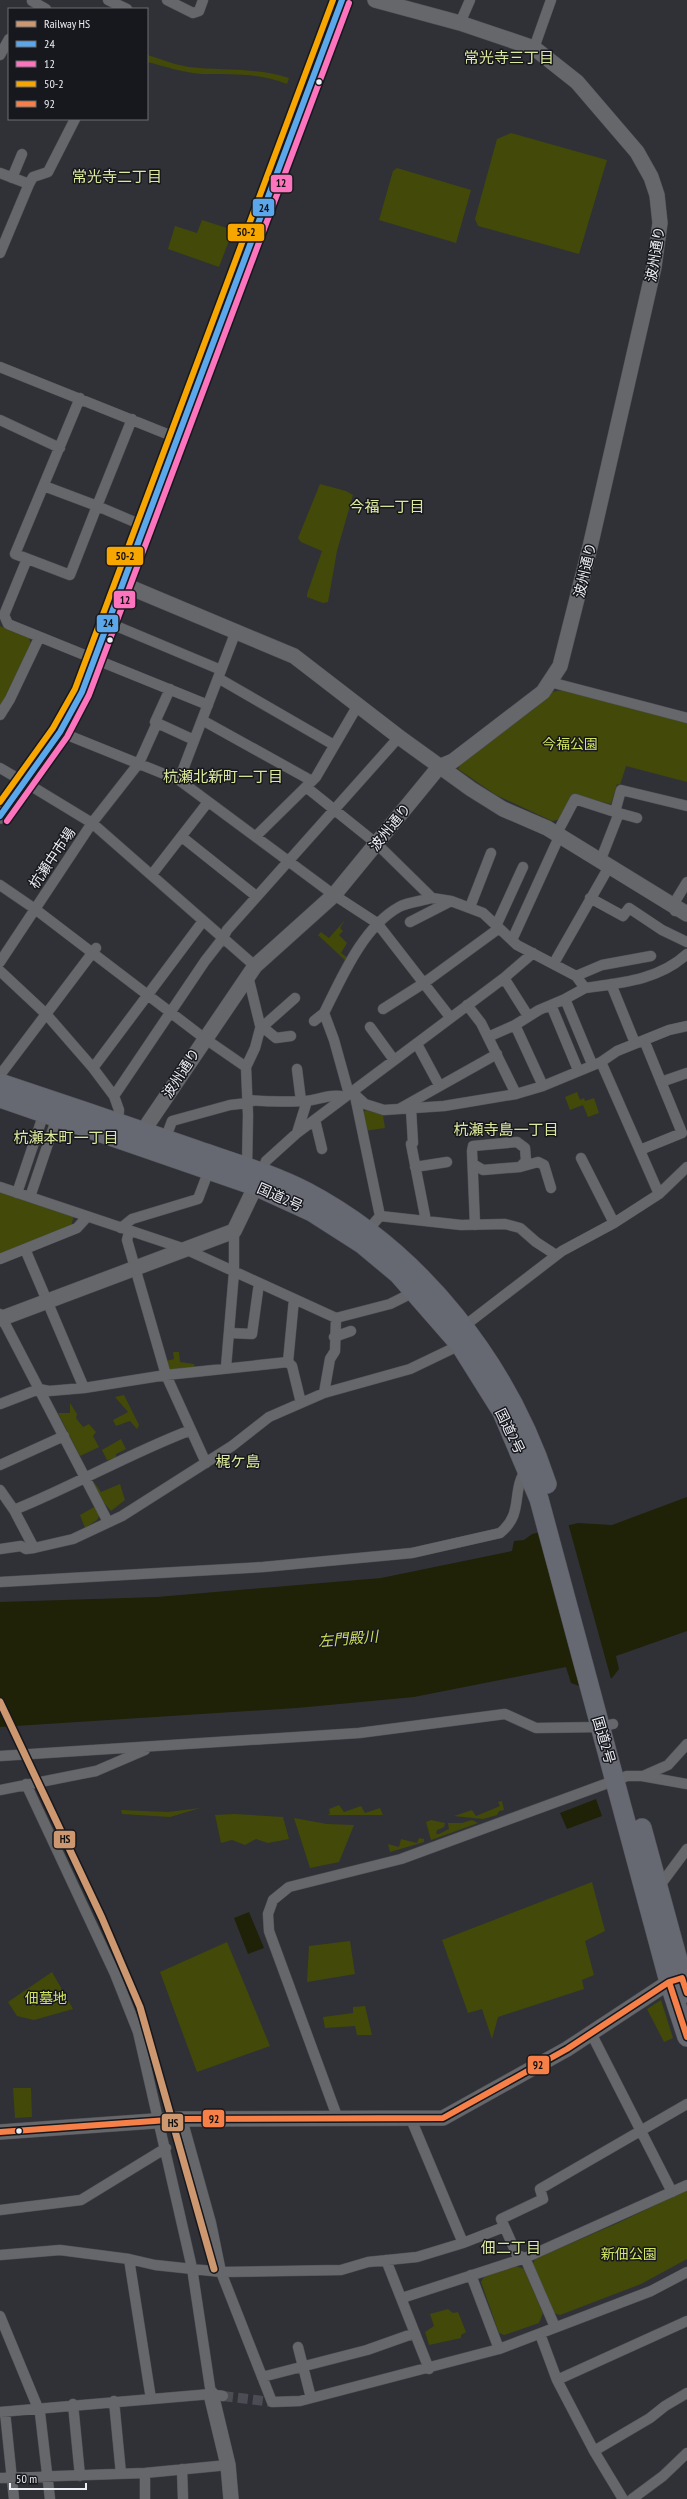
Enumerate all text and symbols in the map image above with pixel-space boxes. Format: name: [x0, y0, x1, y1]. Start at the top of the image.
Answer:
legend: [8, 8, 148, 120]
text: Railway HS: [44, 16, 90, 31]
text: 24: [44, 36, 55, 51]
district label: 常光寺三丁目: [464, 48, 554, 67]
text: 12: [44, 56, 55, 71]
text: 50-2: [44, 76, 64, 91]
unlabelled marker: [314, 77, 324, 87]
text: 92: [44, 96, 55, 111]
district label: 常光寺二丁目: [72, 167, 162, 186]
line badge: 12: [270, 174, 293, 193]
text: 12: [276, 176, 286, 190]
line badge: 24: [252, 198, 275, 217]
text: 24: [259, 201, 270, 215]
line badge: 50-2: [227, 223, 265, 242]
text: 50-2: [236, 225, 256, 239]
street label: 波州通り: [642, 225, 668, 283]
district label: 今福一丁目: [349, 497, 425, 516]
street label: 波州通り: [570, 541, 600, 599]
line badge: 50-2: [106, 546, 144, 566]
text: 50-2: [115, 549, 135, 563]
line badge: 12: [113, 590, 136, 609]
text: 12: [120, 593, 130, 607]
line badge: 24: [96, 614, 119, 633]
text: 24: [103, 616, 114, 630]
unlabelled marker: [105, 635, 115, 645]
park label: 今福公園: [542, 735, 598, 753]
district label: 杭瀬北新町一丁目: [163, 767, 283, 786]
street label: 波州通り: [365, 800, 415, 854]
street label: 杭瀬中市場: [25, 824, 79, 892]
street label: 波州通り: [158, 1045, 204, 1101]
district label: 杭瀬寺島一丁目: [453, 1120, 559, 1139]
district label: 杭瀬本町一丁目: [13, 1128, 119, 1147]
street label: 国道2号: [254, 1179, 306, 1215]
street label: 国道2号: [491, 1405, 529, 1457]
district label: 梶ケ島: [215, 1452, 261, 1471]
water label: 左門殿川: [317, 1626, 381, 1651]
street label: 国道2号: [589, 1714, 619, 1766]
line badge: HS: [53, 1830, 76, 1849]
text: HS: [60, 1832, 71, 1846]
park label: 佃墓地: [25, 1989, 67, 2007]
line badge: 92: [527, 2055, 550, 2075]
text: 92: [533, 2058, 543, 2072]
line badge: 92: [202, 2109, 225, 2128]
text: 92: [209, 2112, 219, 2126]
line badge: HS: [161, 2113, 184, 2132]
text: HS: [168, 2116, 179, 2130]
unlabelled marker: [14, 2126, 24, 2136]
district label: 佃二丁目: [481, 2238, 541, 2257]
park label: 新佃公園: [601, 2245, 657, 2263]
scale bar: [10, 2465, 86, 2491]
text: 50 m: [16, 2471, 37, 2486]

